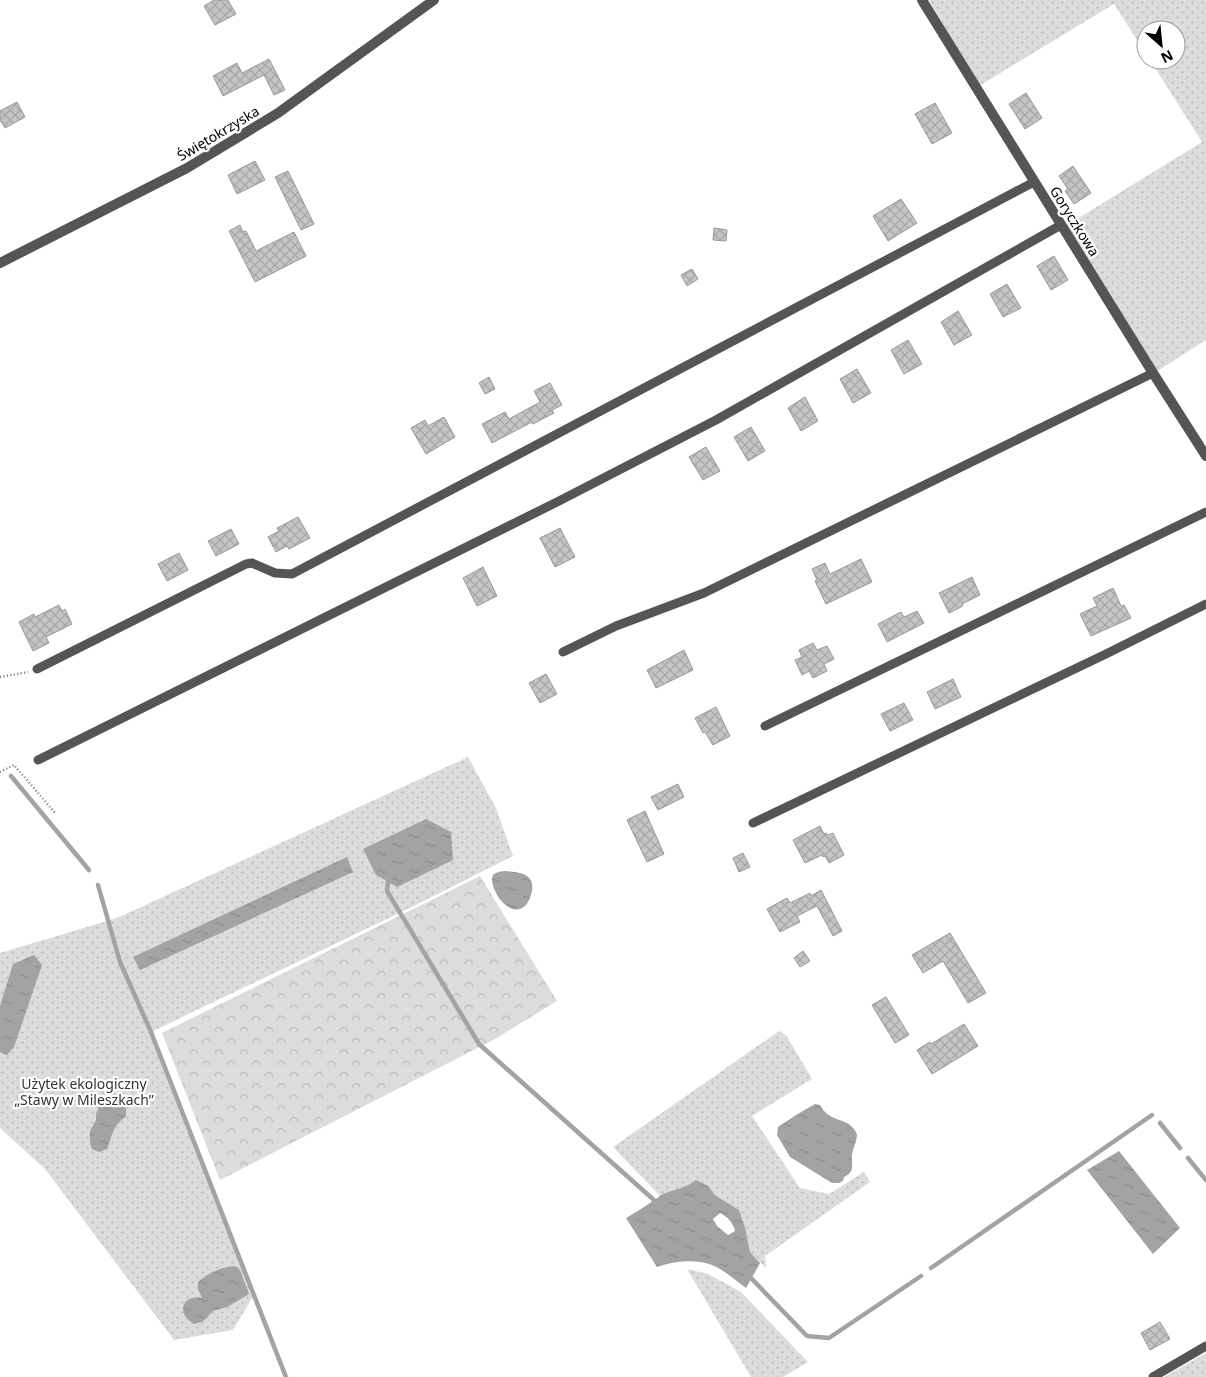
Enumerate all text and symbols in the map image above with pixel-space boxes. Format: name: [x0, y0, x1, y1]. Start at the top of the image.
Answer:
north arrow: [1136, 20, 1186, 70]
text: N: [1158, 46, 1177, 68]
street label: Świętokrzyska: [173, 101, 263, 165]
street label: Goryczkowa: [1046, 182, 1104, 260]
park label: Użytek ekologiczny „Stawy w Mileszkach”: [14, 1074, 154, 1109]

